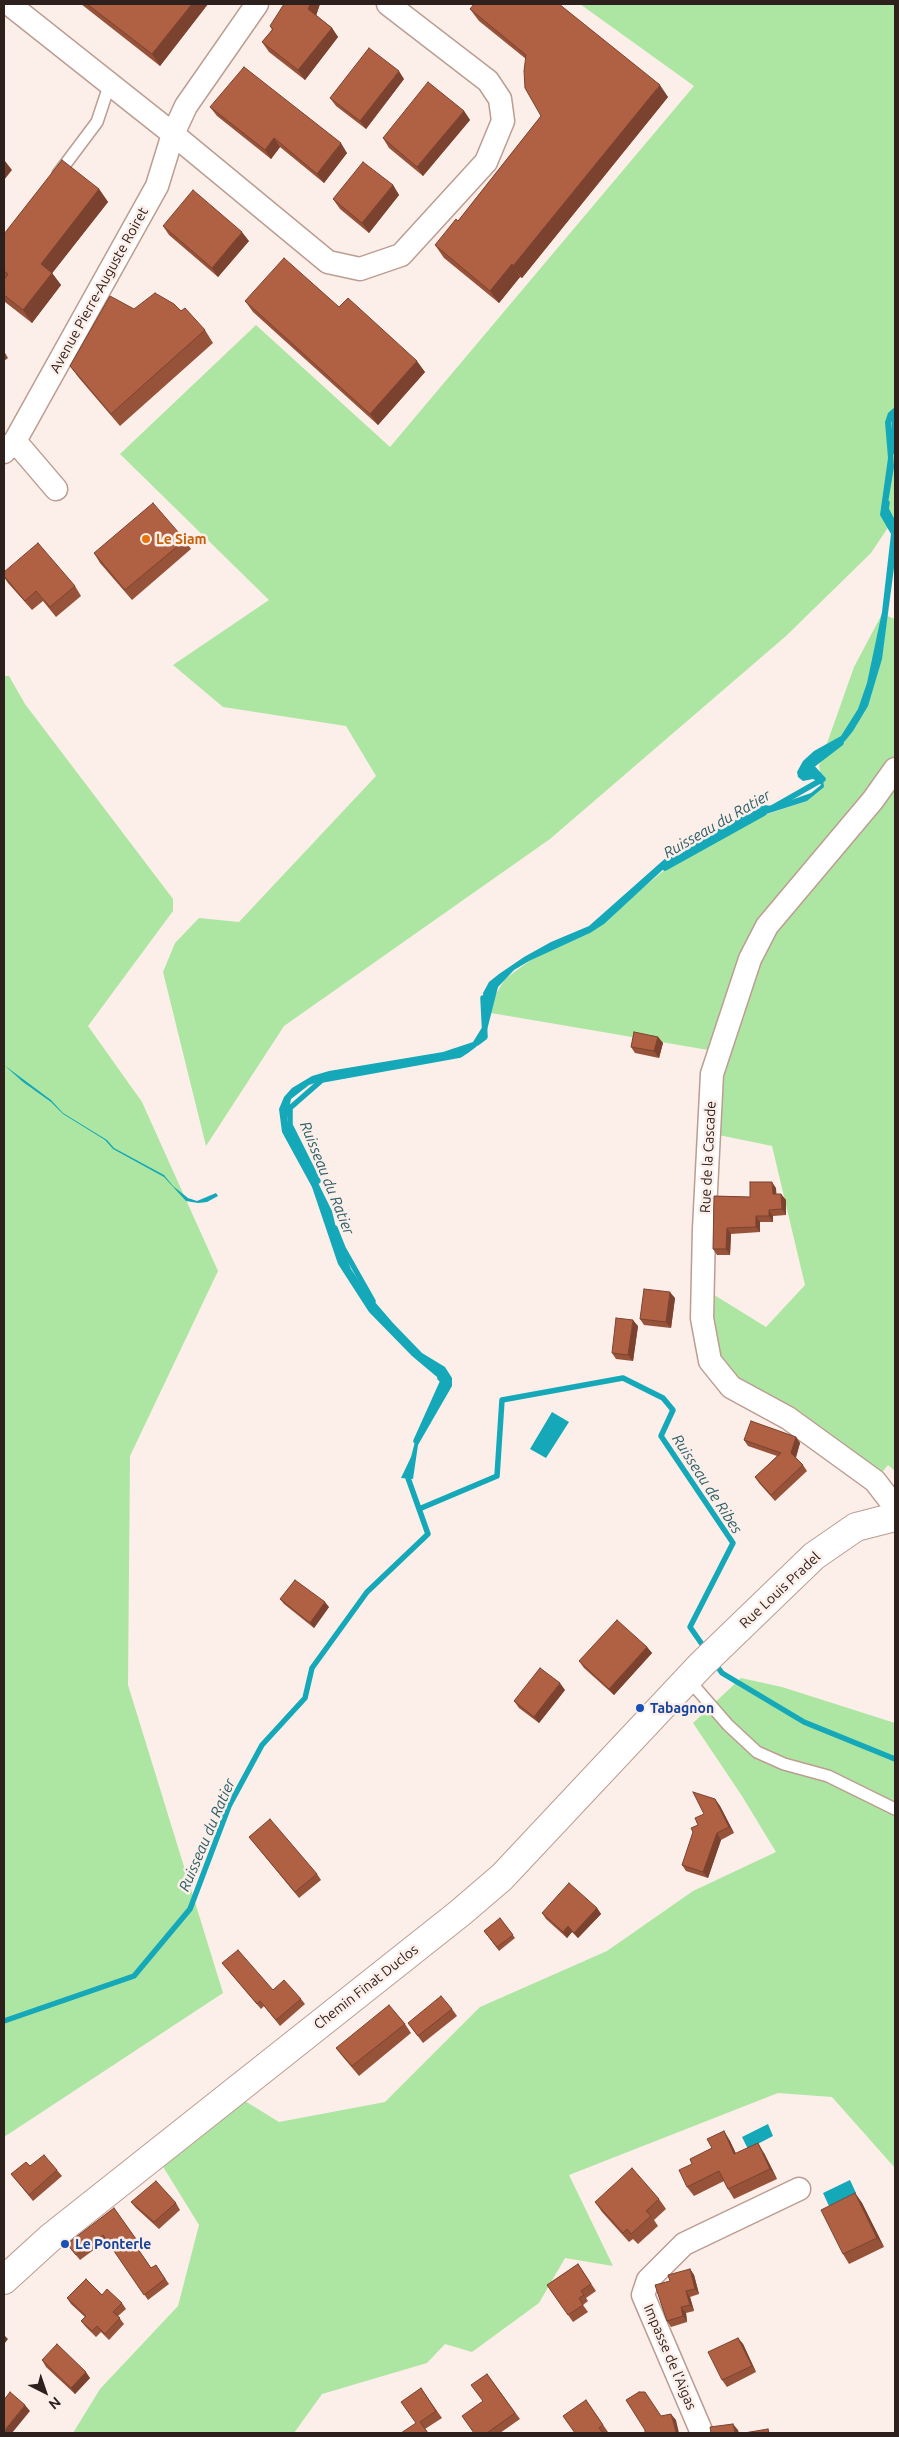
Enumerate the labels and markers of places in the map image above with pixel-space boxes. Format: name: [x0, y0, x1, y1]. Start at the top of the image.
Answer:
place label: Le Siam: [156, 531, 207, 547]
marker: Le Siam: [140, 533, 152, 545]
place label: Tabagnon: [650, 1700, 714, 1716]
marker: Tabagnon: [634, 1702, 646, 1714]
place label: Le Ponterle: [75, 2236, 151, 2252]
marker: Le Ponterle: [59, 2238, 71, 2250]

